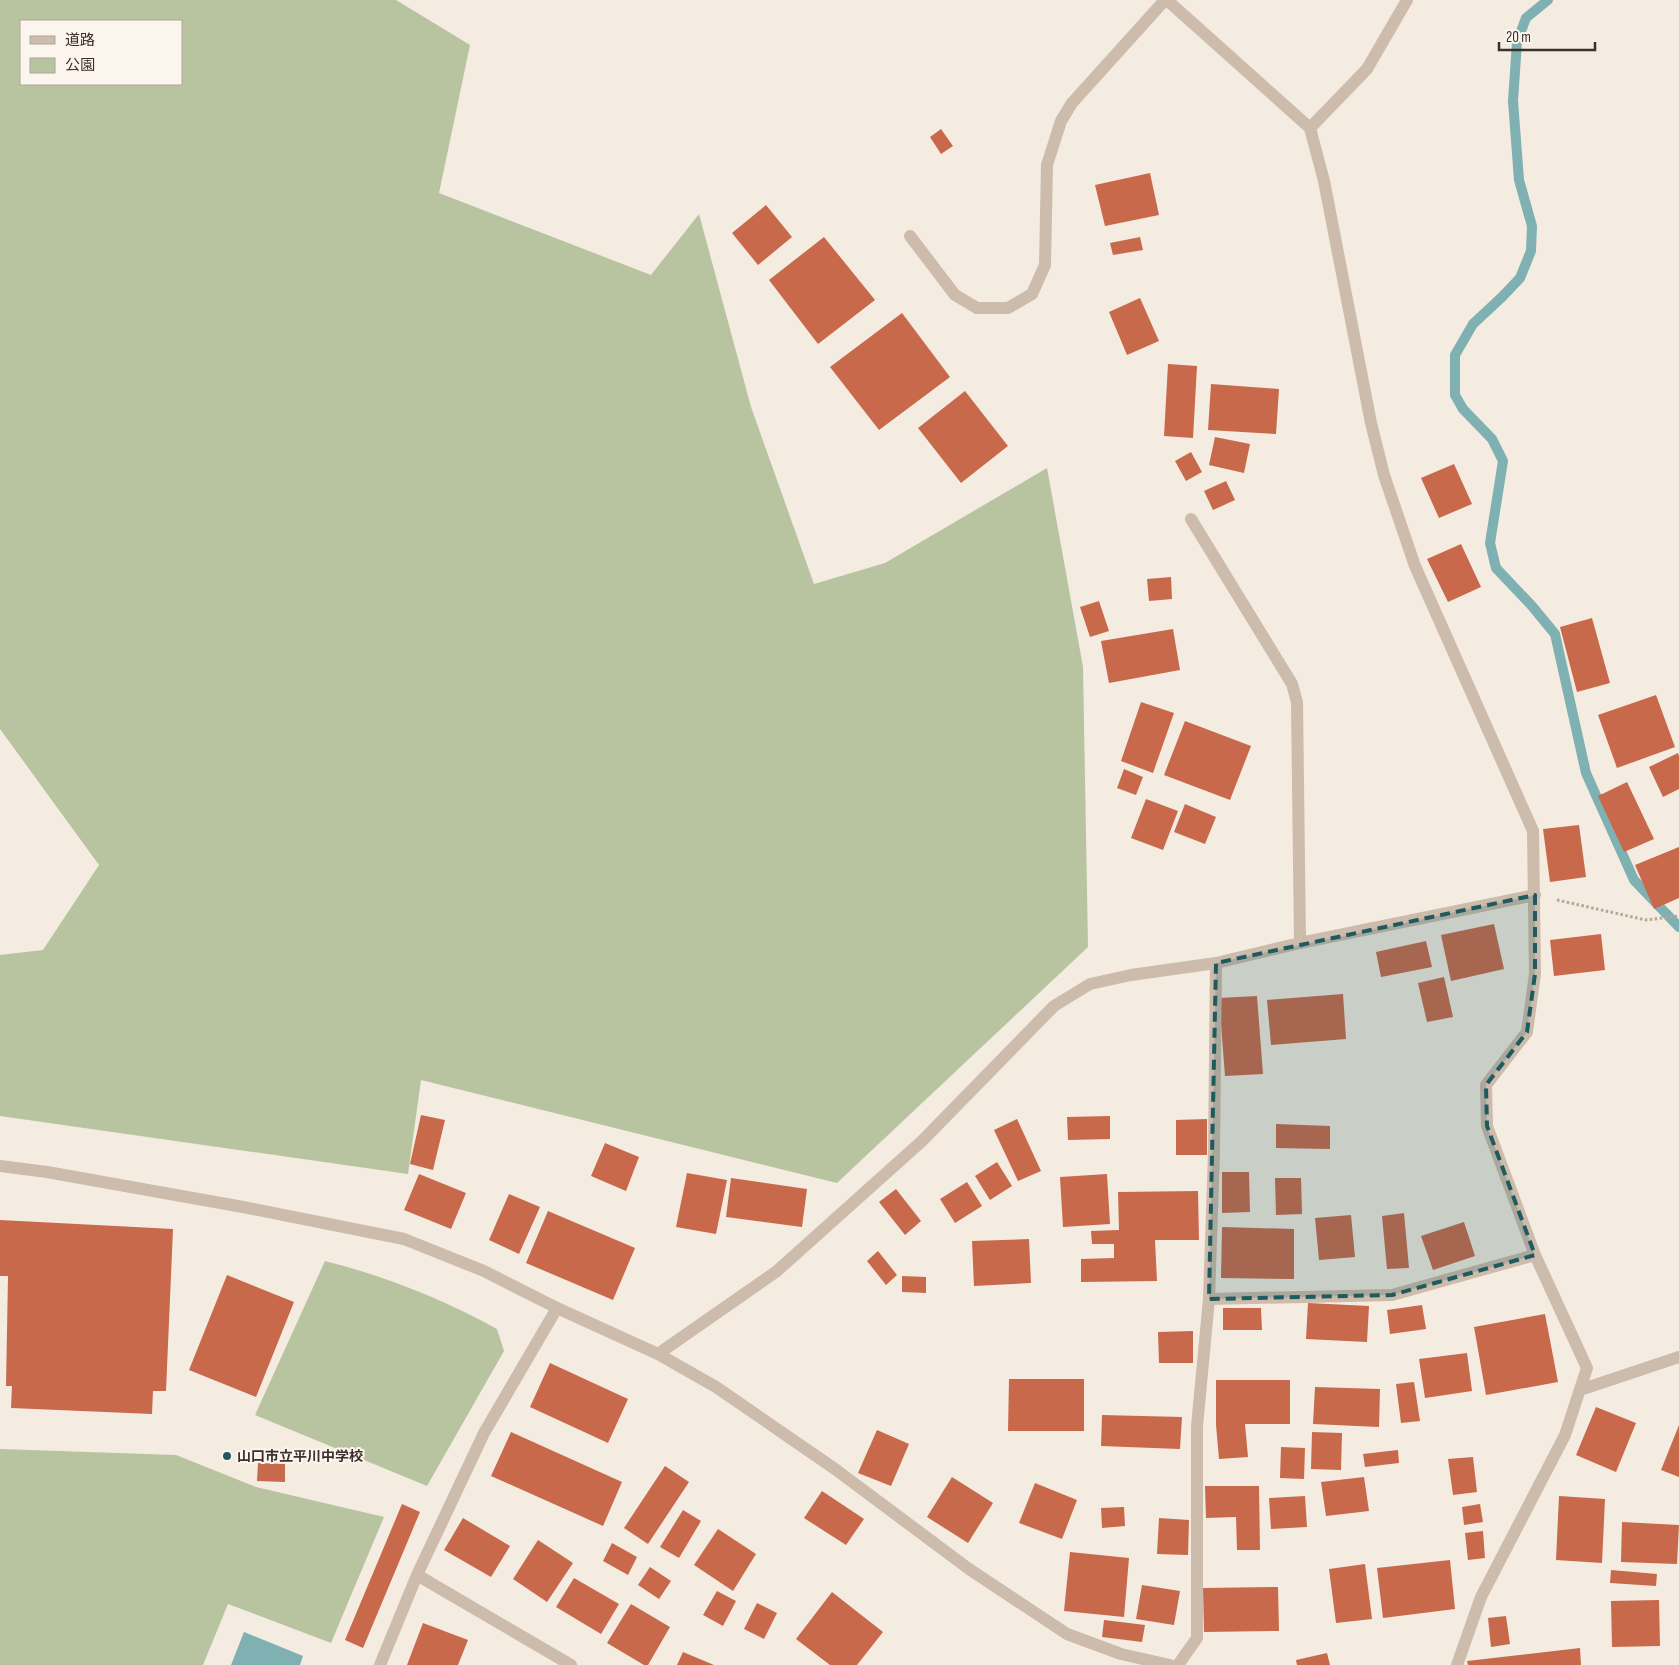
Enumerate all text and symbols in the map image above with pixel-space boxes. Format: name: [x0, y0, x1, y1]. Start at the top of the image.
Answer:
legend: [20, 20, 182, 85]
scale bar: [1499, 20, 1595, 52]
text: 20 m: [1506, 28, 1531, 47]
text: 道路: [65, 31, 95, 50]
text: 公園: [65, 56, 95, 75]
place label: 山口市立平川中学校: [237, 1448, 363, 1465]
marker: 山口市立平川中学校: [221, 1450, 233, 1462]

